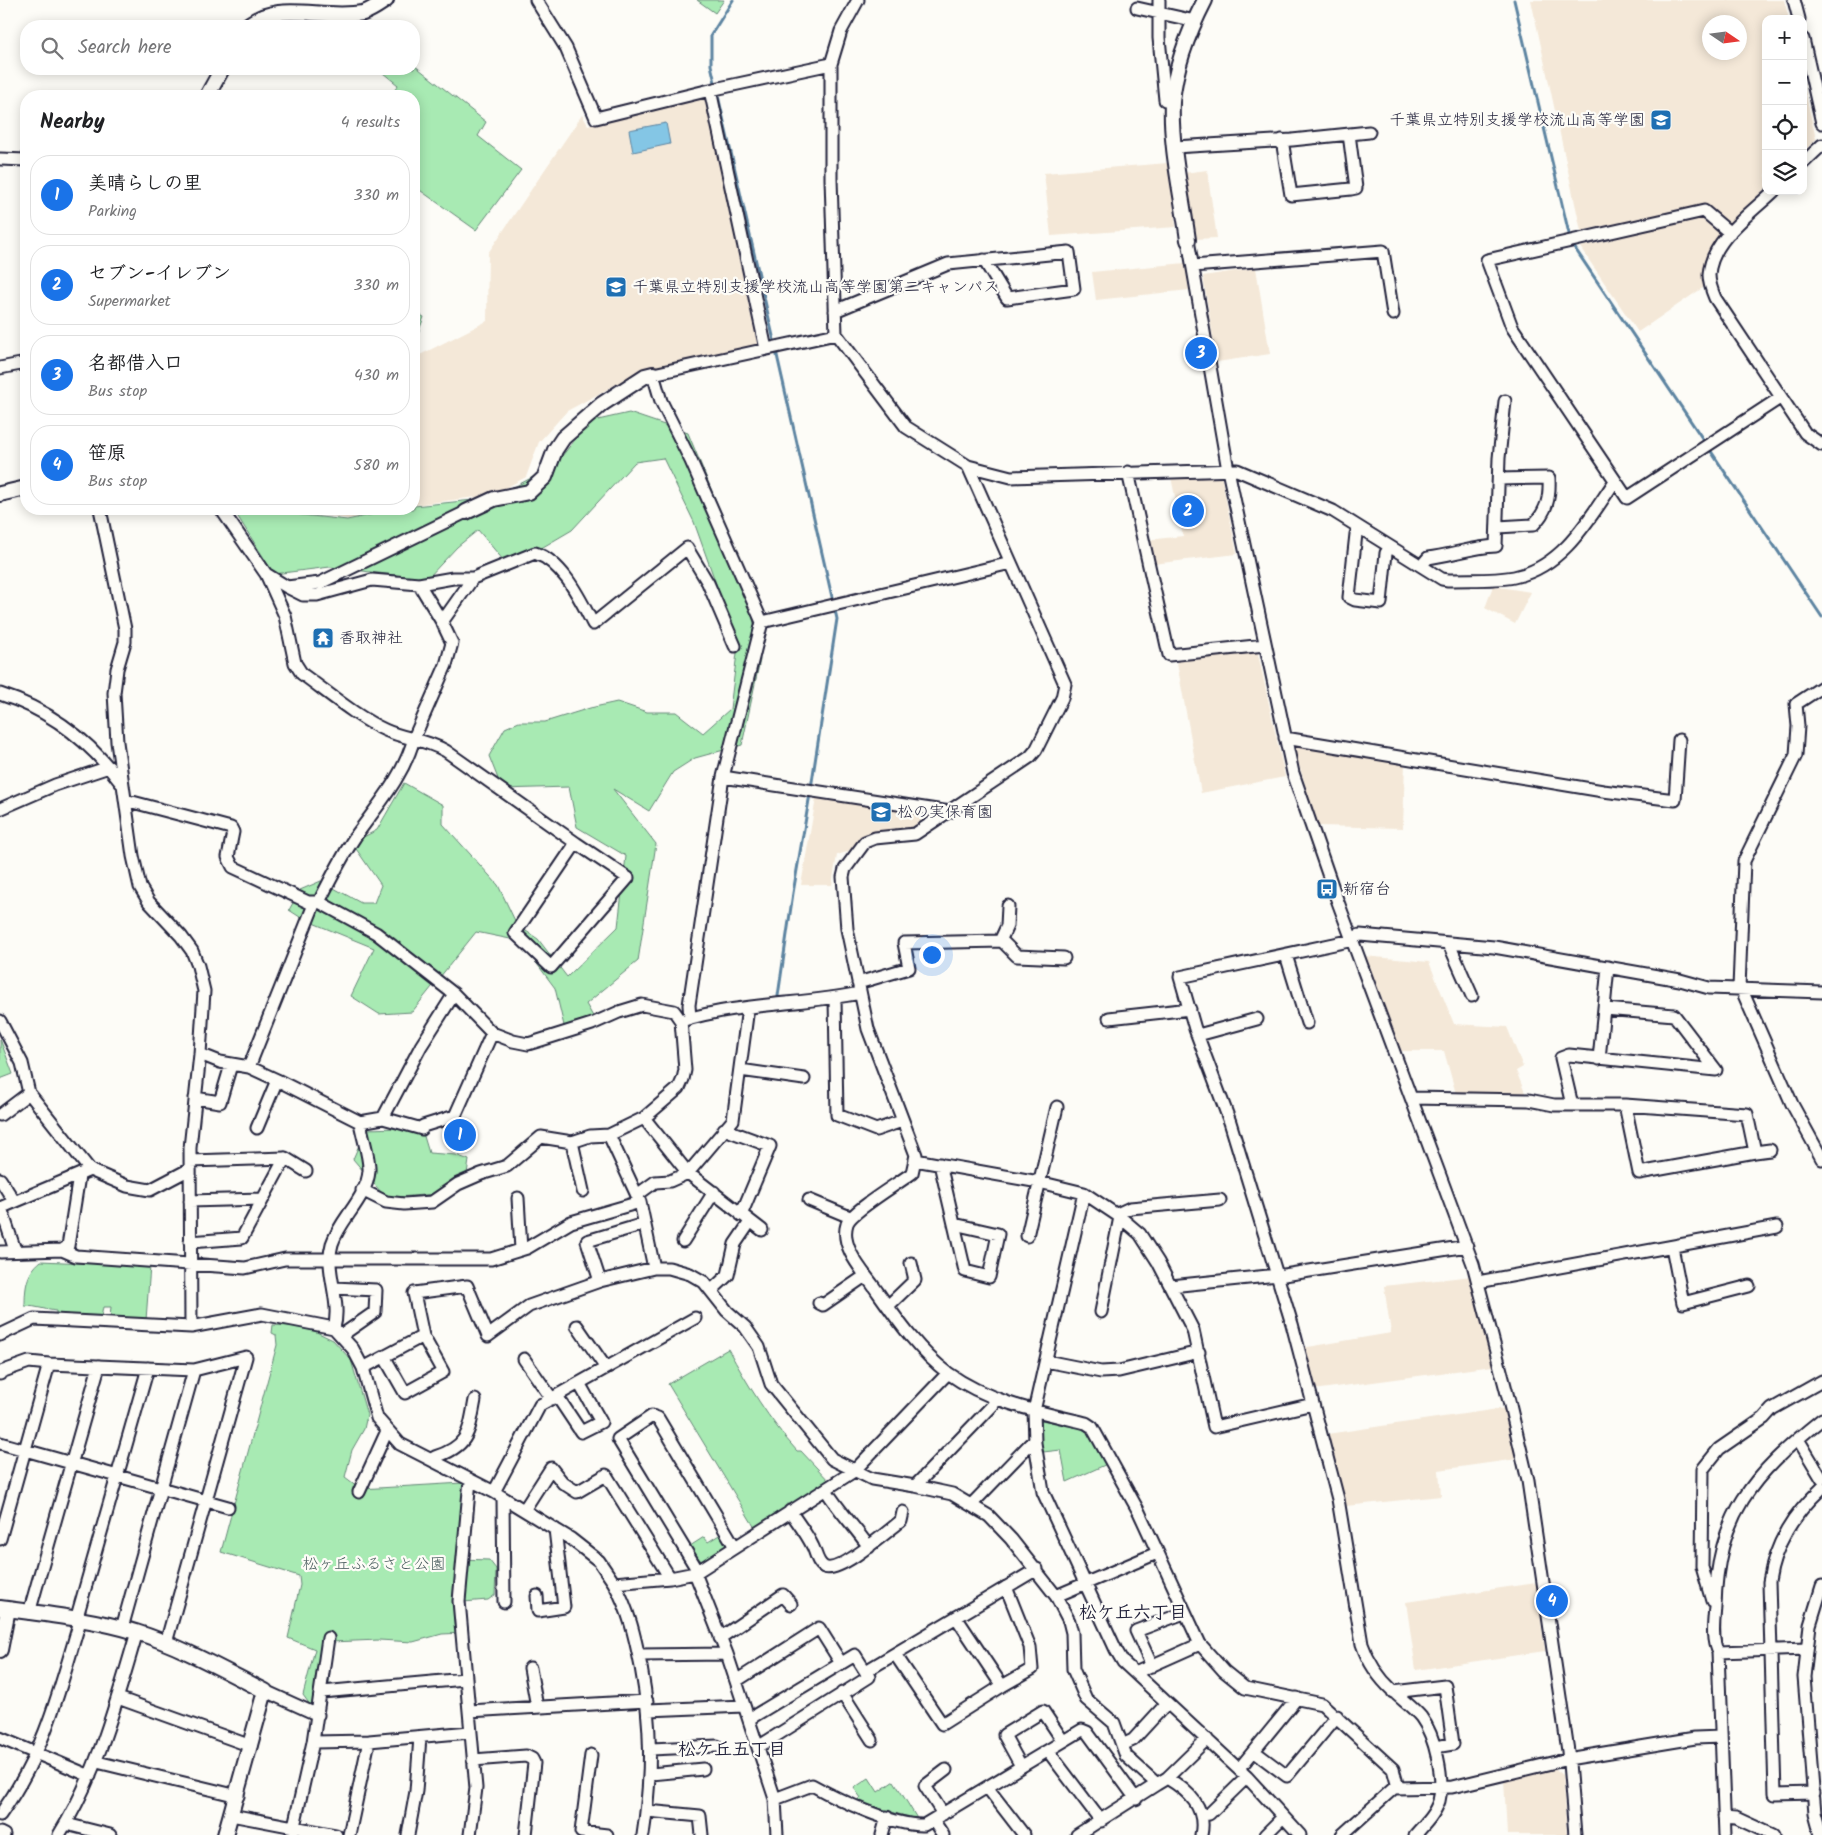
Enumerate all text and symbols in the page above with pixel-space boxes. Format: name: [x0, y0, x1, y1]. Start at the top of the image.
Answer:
north arrow: [1702, 15, 1747, 60]
map controls: [1762, 15, 1807, 195]
button: +: [1762, 15, 1807, 60]
search box: [20, 20, 420, 75]
text: Search here: [78, 33, 172, 63]
icon: search: [38, 34, 66, 62]
button: −: [1762, 60, 1807, 105]
button: locate: [1762, 105, 1807, 150]
text: Nearby: [40, 106, 105, 139]
place label: 千葉県立特別支援学校流山高等学園: [1389, 108, 1645, 133]
school or university icon: 千葉県立特別支援学校流山高等学園: [1649, 108, 1673, 132]
text: 4 results: [341, 110, 400, 135]
button: layers: [1762, 150, 1807, 195]
text: 美晴らしの里: [88, 169, 202, 199]
text: 1: [55, 183, 59, 208]
text: 330 m: [354, 183, 399, 208]
text: Parking: [88, 199, 137, 224]
text: セブン-イレブン: [88, 259, 231, 289]
text: 2: [52, 273, 62, 298]
text: 330 m: [354, 273, 399, 298]
school or university icon: 千葉県立特別支援学校流山高等学園第二キャンパス: [604, 275, 628, 299]
place label: 千葉県立特別支援学校流山高等学園第二キャンパス: [632, 275, 999, 300]
text: Supermarket: [88, 289, 171, 314]
pin: 3: [1185, 334, 1217, 372]
text: 名都借入口: [88, 349, 183, 379]
text: 3: [53, 363, 61, 388]
text: 430 m: [354, 363, 399, 388]
text: Bus stop: [88, 379, 147, 404]
text: 笹原: [88, 439, 126, 469]
text: 4: [53, 453, 61, 478]
text: 580 m: [354, 453, 399, 478]
text: Bus stop: [88, 469, 147, 494]
pin: 2: [1172, 492, 1204, 530]
temple icon: 香取神社: [311, 626, 335, 650]
place label: 香取神社: [339, 626, 403, 651]
school or university icon: 松の実保育園: [869, 800, 893, 824]
place label: 松の実保育園: [897, 800, 993, 825]
bus stop icon: 新宿台: [1315, 877, 1339, 901]
place label: 新宿台: [1343, 877, 1391, 902]
your location: [919, 942, 945, 968]
pin: 1: [444, 1116, 476, 1154]
park label: 松ヶ丘ふるさと公園: [302, 1552, 446, 1577]
pin: 4: [1536, 1582, 1568, 1620]
district label: 松ケ丘六丁目: [1079, 1599, 1187, 1628]
district label: 松ケ丘五丁目: [678, 1736, 786, 1765]

